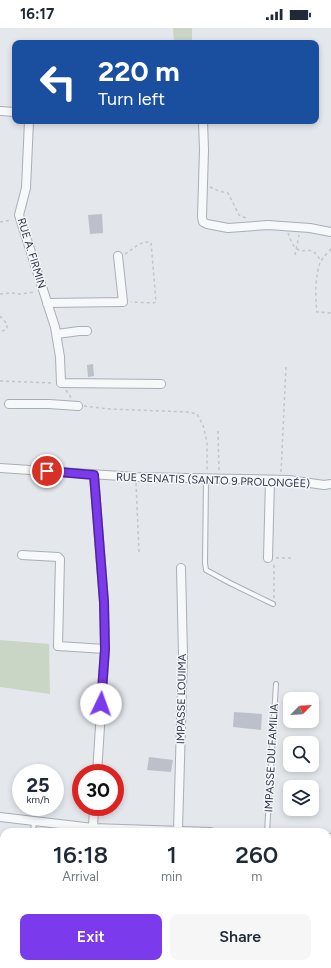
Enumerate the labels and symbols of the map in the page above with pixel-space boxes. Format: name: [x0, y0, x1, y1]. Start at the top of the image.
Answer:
street label: RUE A. FIRMIN: [15, 216, 48, 290]
pin: [30, 454, 64, 488]
street label: RUE SENATIS (SANTO 9 PROLONGÉE): [116, 471, 310, 490]
street label: IMPASSE LOUIMA: [174, 653, 189, 744]
position arrow: [80, 683, 122, 725]
north arrow: [283, 692, 319, 728]
street label: IMPASSE DU FAMILIA: [262, 703, 281, 813]
speed limit sign: 30: [72, 764, 124, 816]

